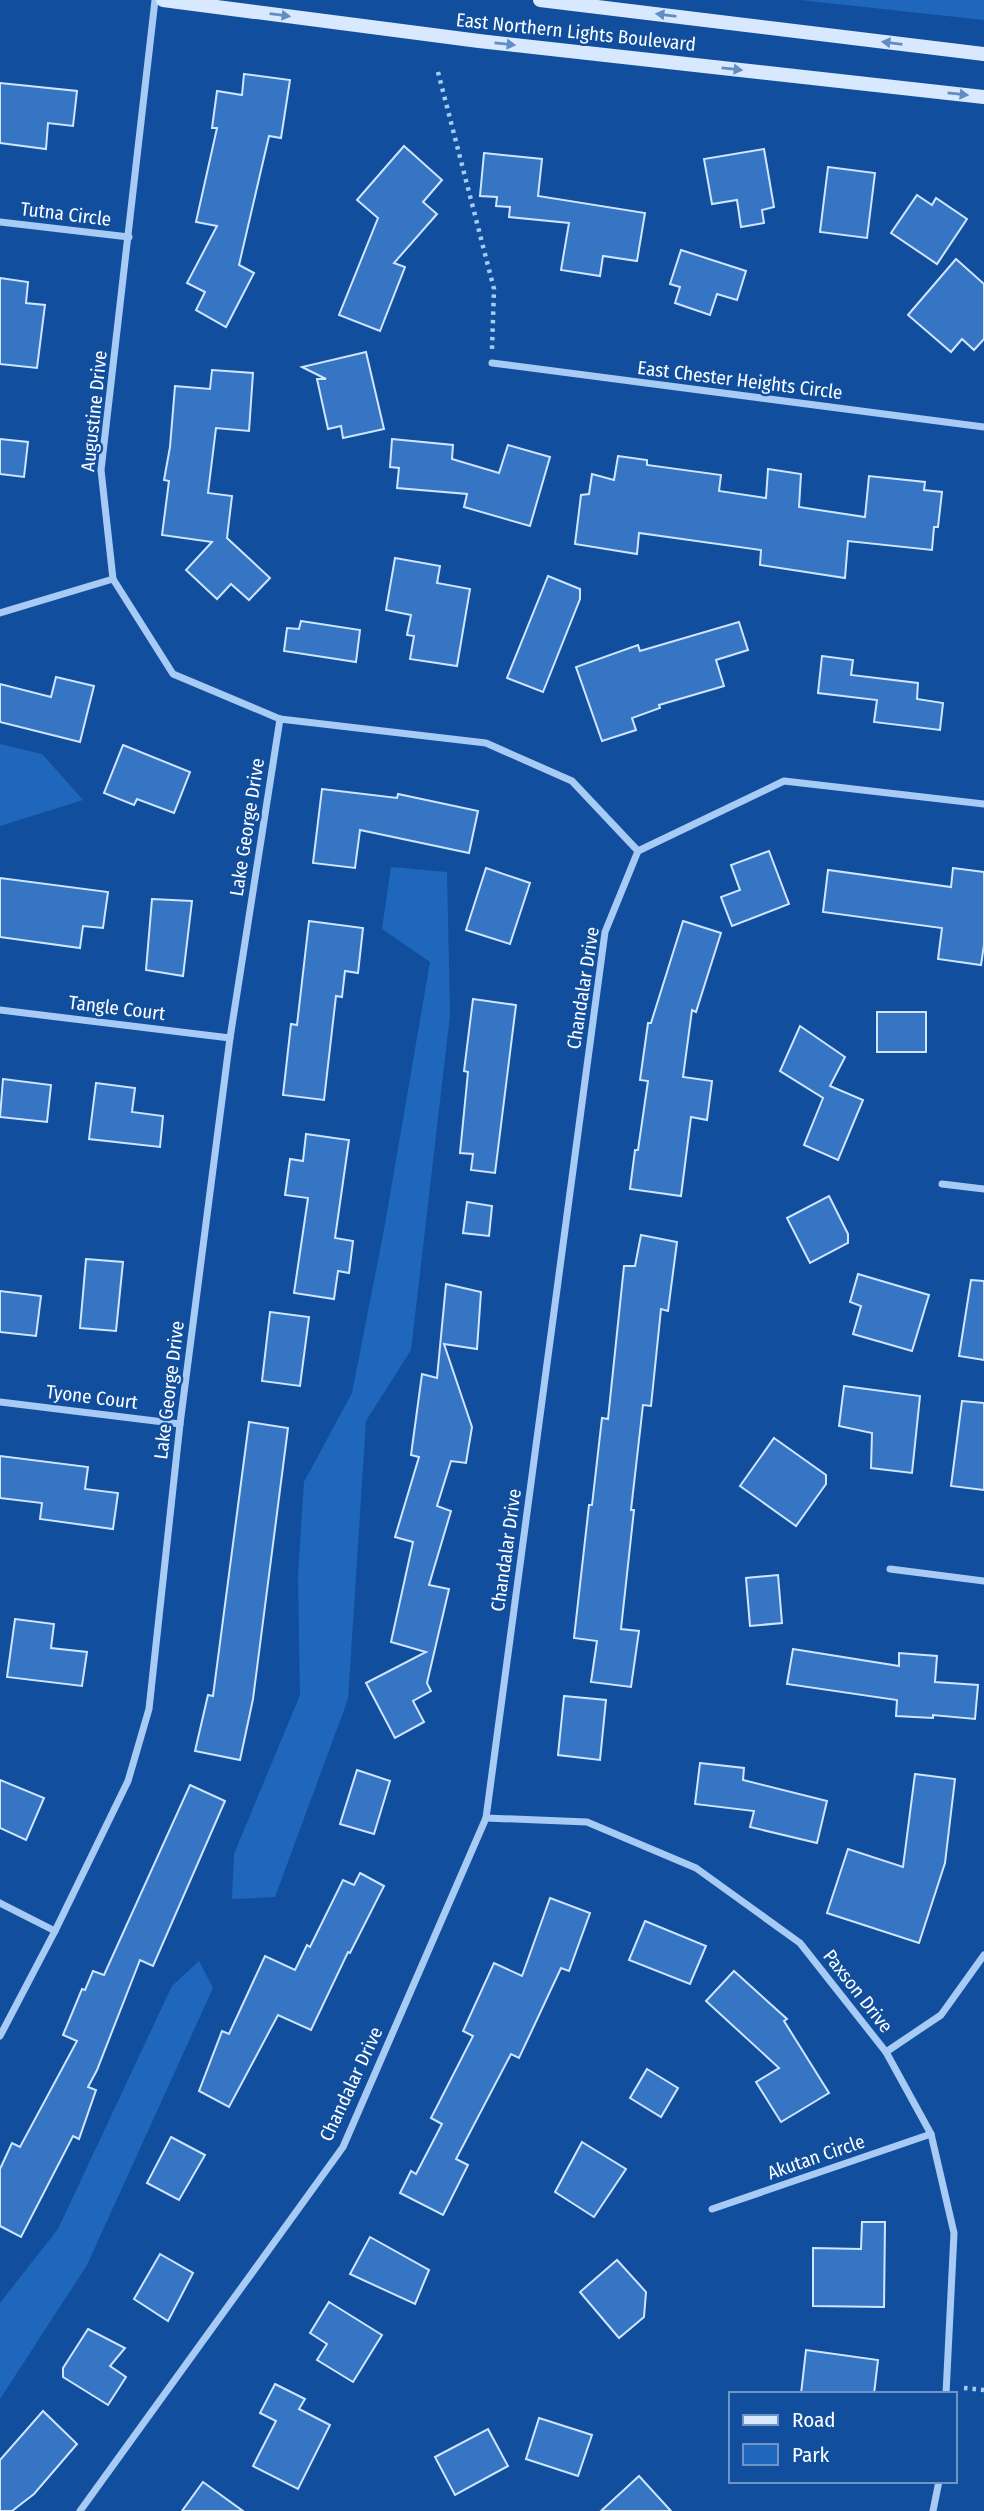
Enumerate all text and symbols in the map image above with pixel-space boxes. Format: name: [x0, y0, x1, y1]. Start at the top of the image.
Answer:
street label: East Northern Lights Boulevard: [455, 8, 697, 56]
one-way arrow: [269, 10, 291, 21]
one-way arrow: [655, 10, 677, 21]
one-way arrow: [881, 37, 903, 48]
one-way arrow: [495, 38, 517, 49]
one-way arrow: [721, 63, 743, 74]
one-way arrow: [947, 88, 969, 99]
street label: Tutna Circle: [19, 197, 113, 231]
street label: Augustine Drive: [76, 349, 112, 473]
street label: East Chester Heights Circle: [636, 356, 844, 404]
street label: Lake George Drive: [225, 756, 269, 898]
street label: Chandalar Drive: [562, 925, 604, 1051]
street label: Tangle Court: [67, 991, 167, 1025]
street label: Lake George Drive: [149, 1319, 189, 1461]
street label: Tyone Court: [45, 1380, 140, 1414]
street label: Chandalar Drive: [486, 1487, 526, 1613]
street label: Paxson Drive: [818, 1945, 898, 2037]
street label: Chandalar Drive: [314, 2023, 388, 2145]
street label: Akutan Circle: [764, 2130, 868, 2184]
legend: [729, 2392, 956, 2483]
text: Road: [792, 2407, 836, 2433]
text: Park: [792, 2442, 830, 2468]

